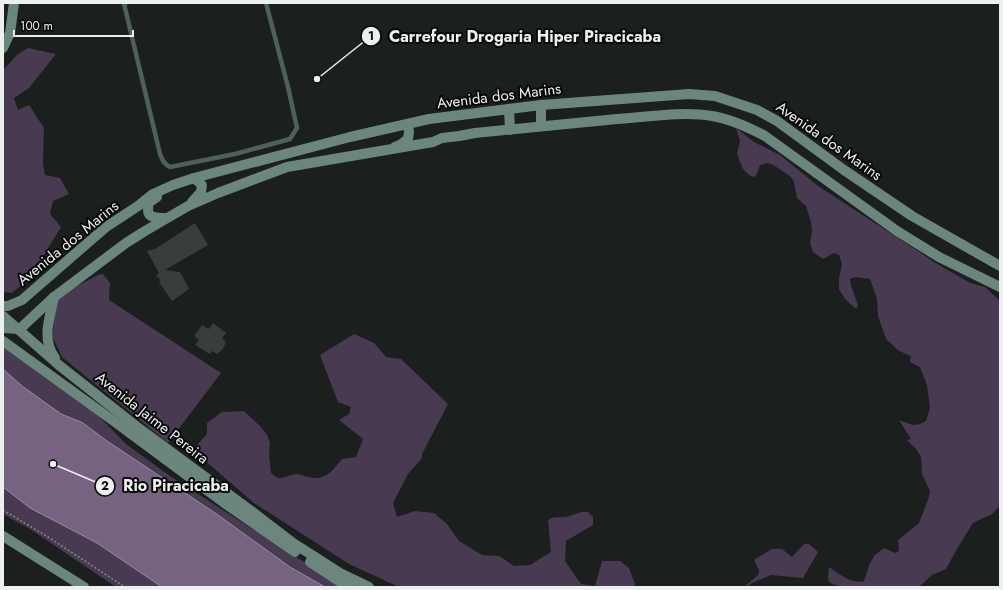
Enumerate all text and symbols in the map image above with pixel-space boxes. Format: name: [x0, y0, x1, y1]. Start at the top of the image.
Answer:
scale bar: [14, 12, 133, 38]
text: 100 m: [20, 17, 53, 35]
callout: Carrefour Drogaria Hiper Piracicaba: [361, 22, 669, 50]
text: Carrefour Drogaria Hiper Piracicaba: [389, 25, 661, 48]
text: 1: [368, 27, 374, 45]
street label: Avenida dos Marins: [436, 77, 562, 115]
street label: Avenida dos Marins: [772, 96, 886, 186]
street label: Avenida dos Marins: [13, 195, 123, 291]
street label: Avenida Jaime Pereira: [91, 367, 213, 469]
callout: Rio Piracicaba: [95, 472, 237, 500]
text: Rio Piracicaba: [123, 474, 229, 497]
text: 2: [101, 477, 109, 495]

